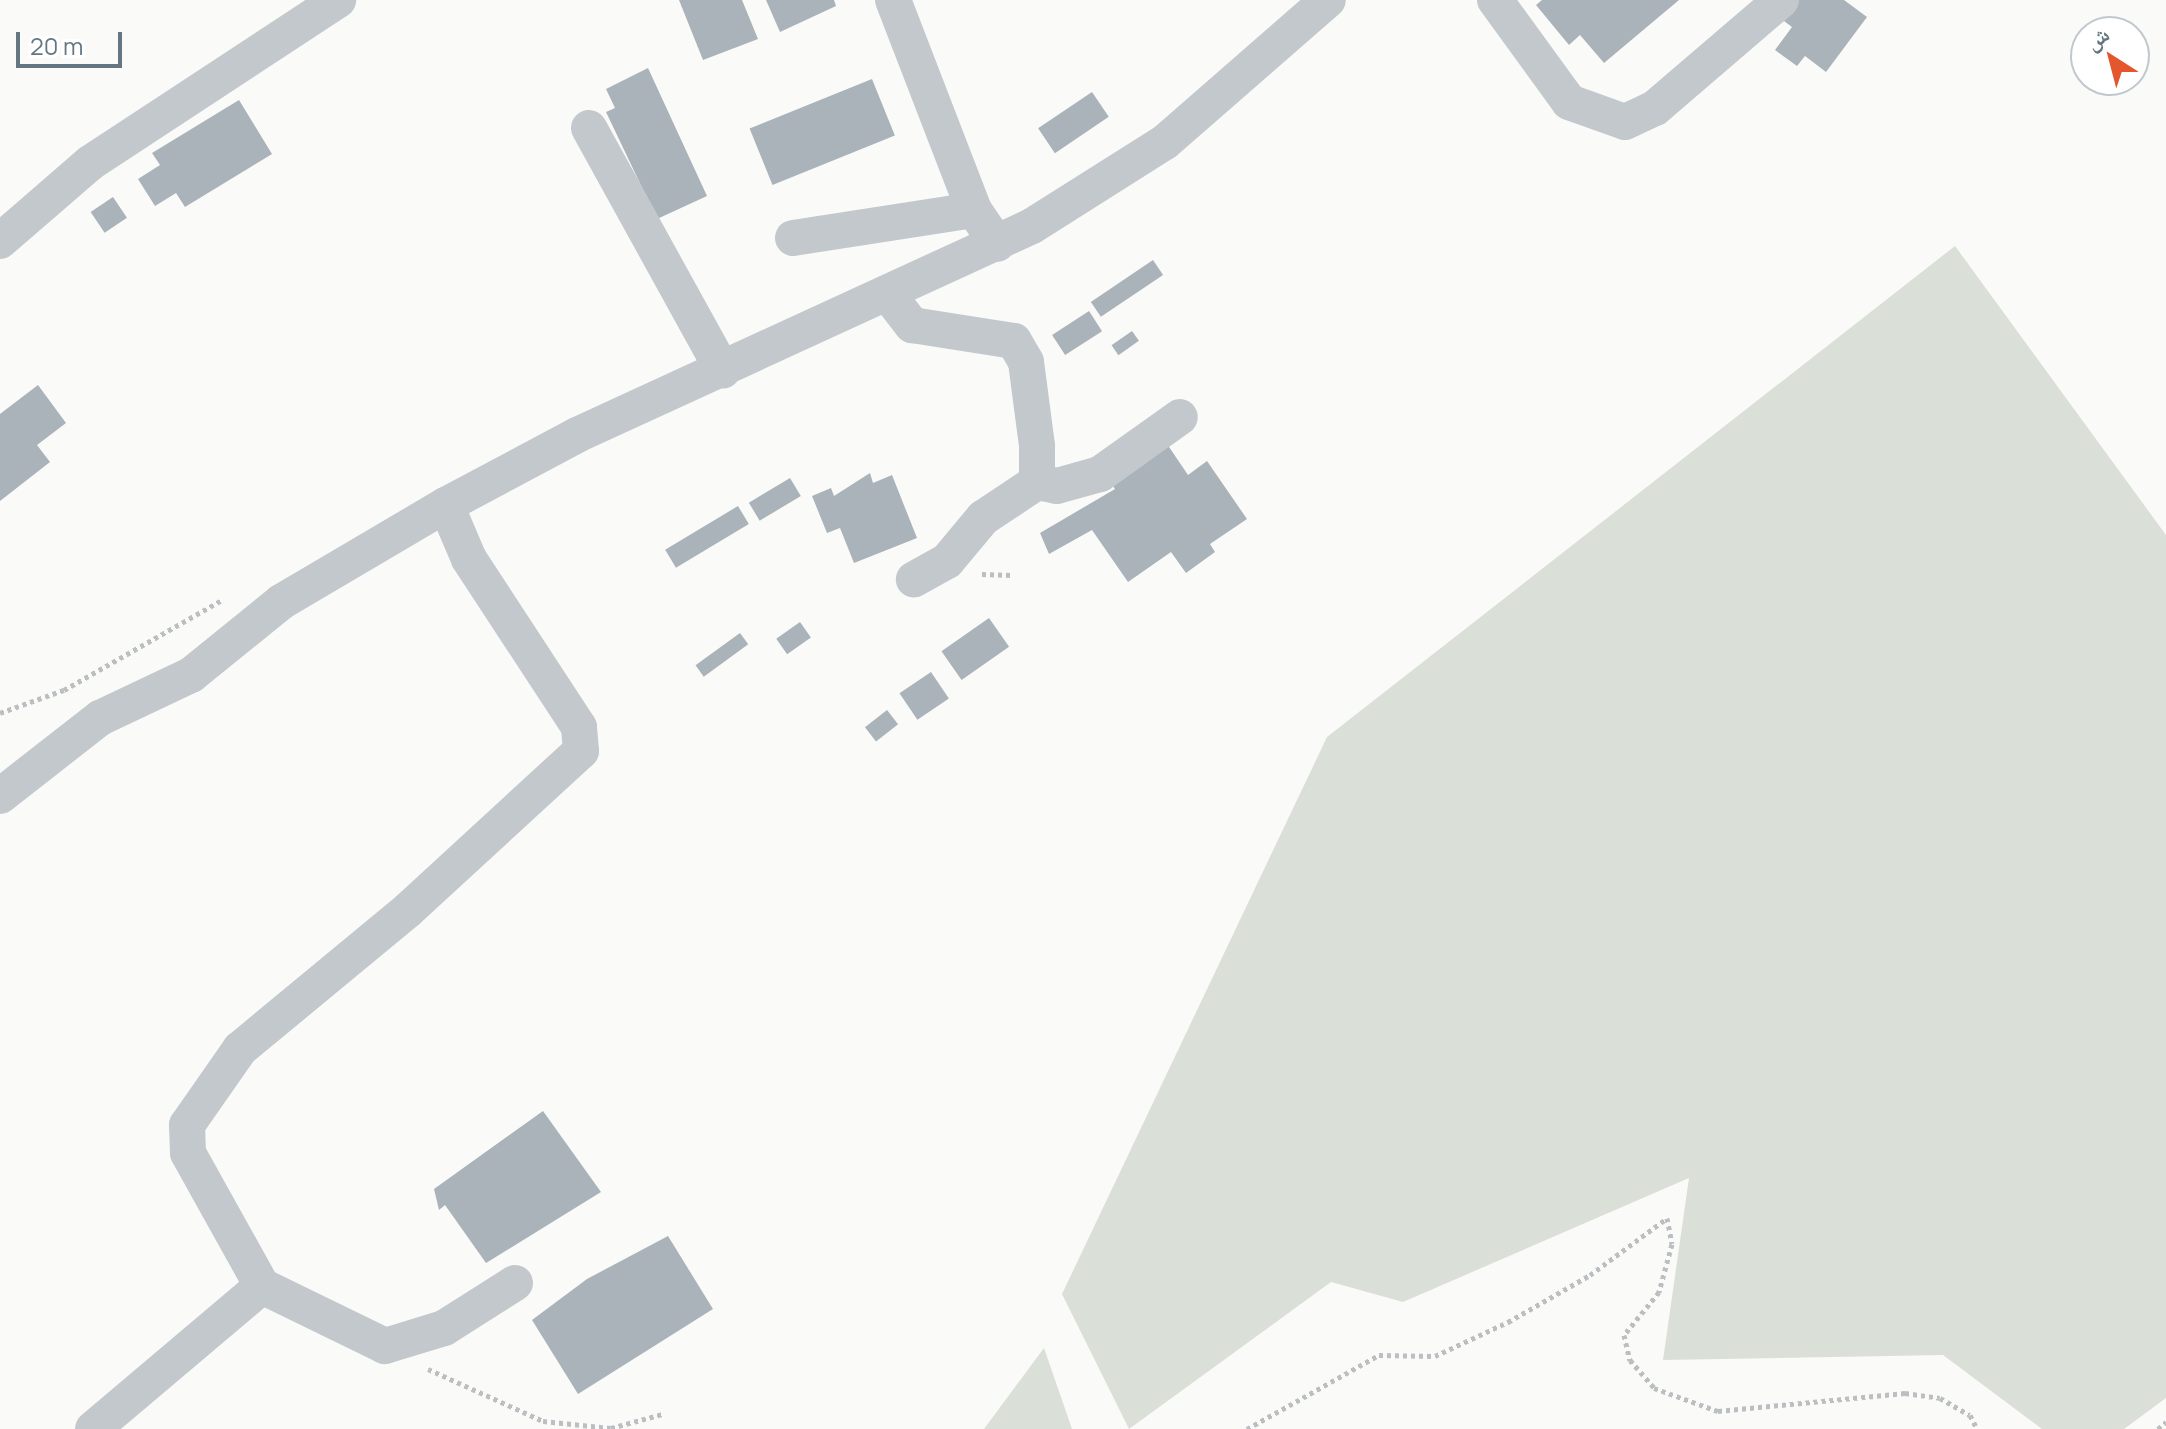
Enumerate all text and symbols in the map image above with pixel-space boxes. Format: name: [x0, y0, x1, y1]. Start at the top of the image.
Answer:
scale bar: [20, 16, 126, 66]
north arrow: [2070, 16, 2150, 96]
text: ش: [2079, 19, 2115, 57]
text: 20 m: [30, 29, 83, 62]

